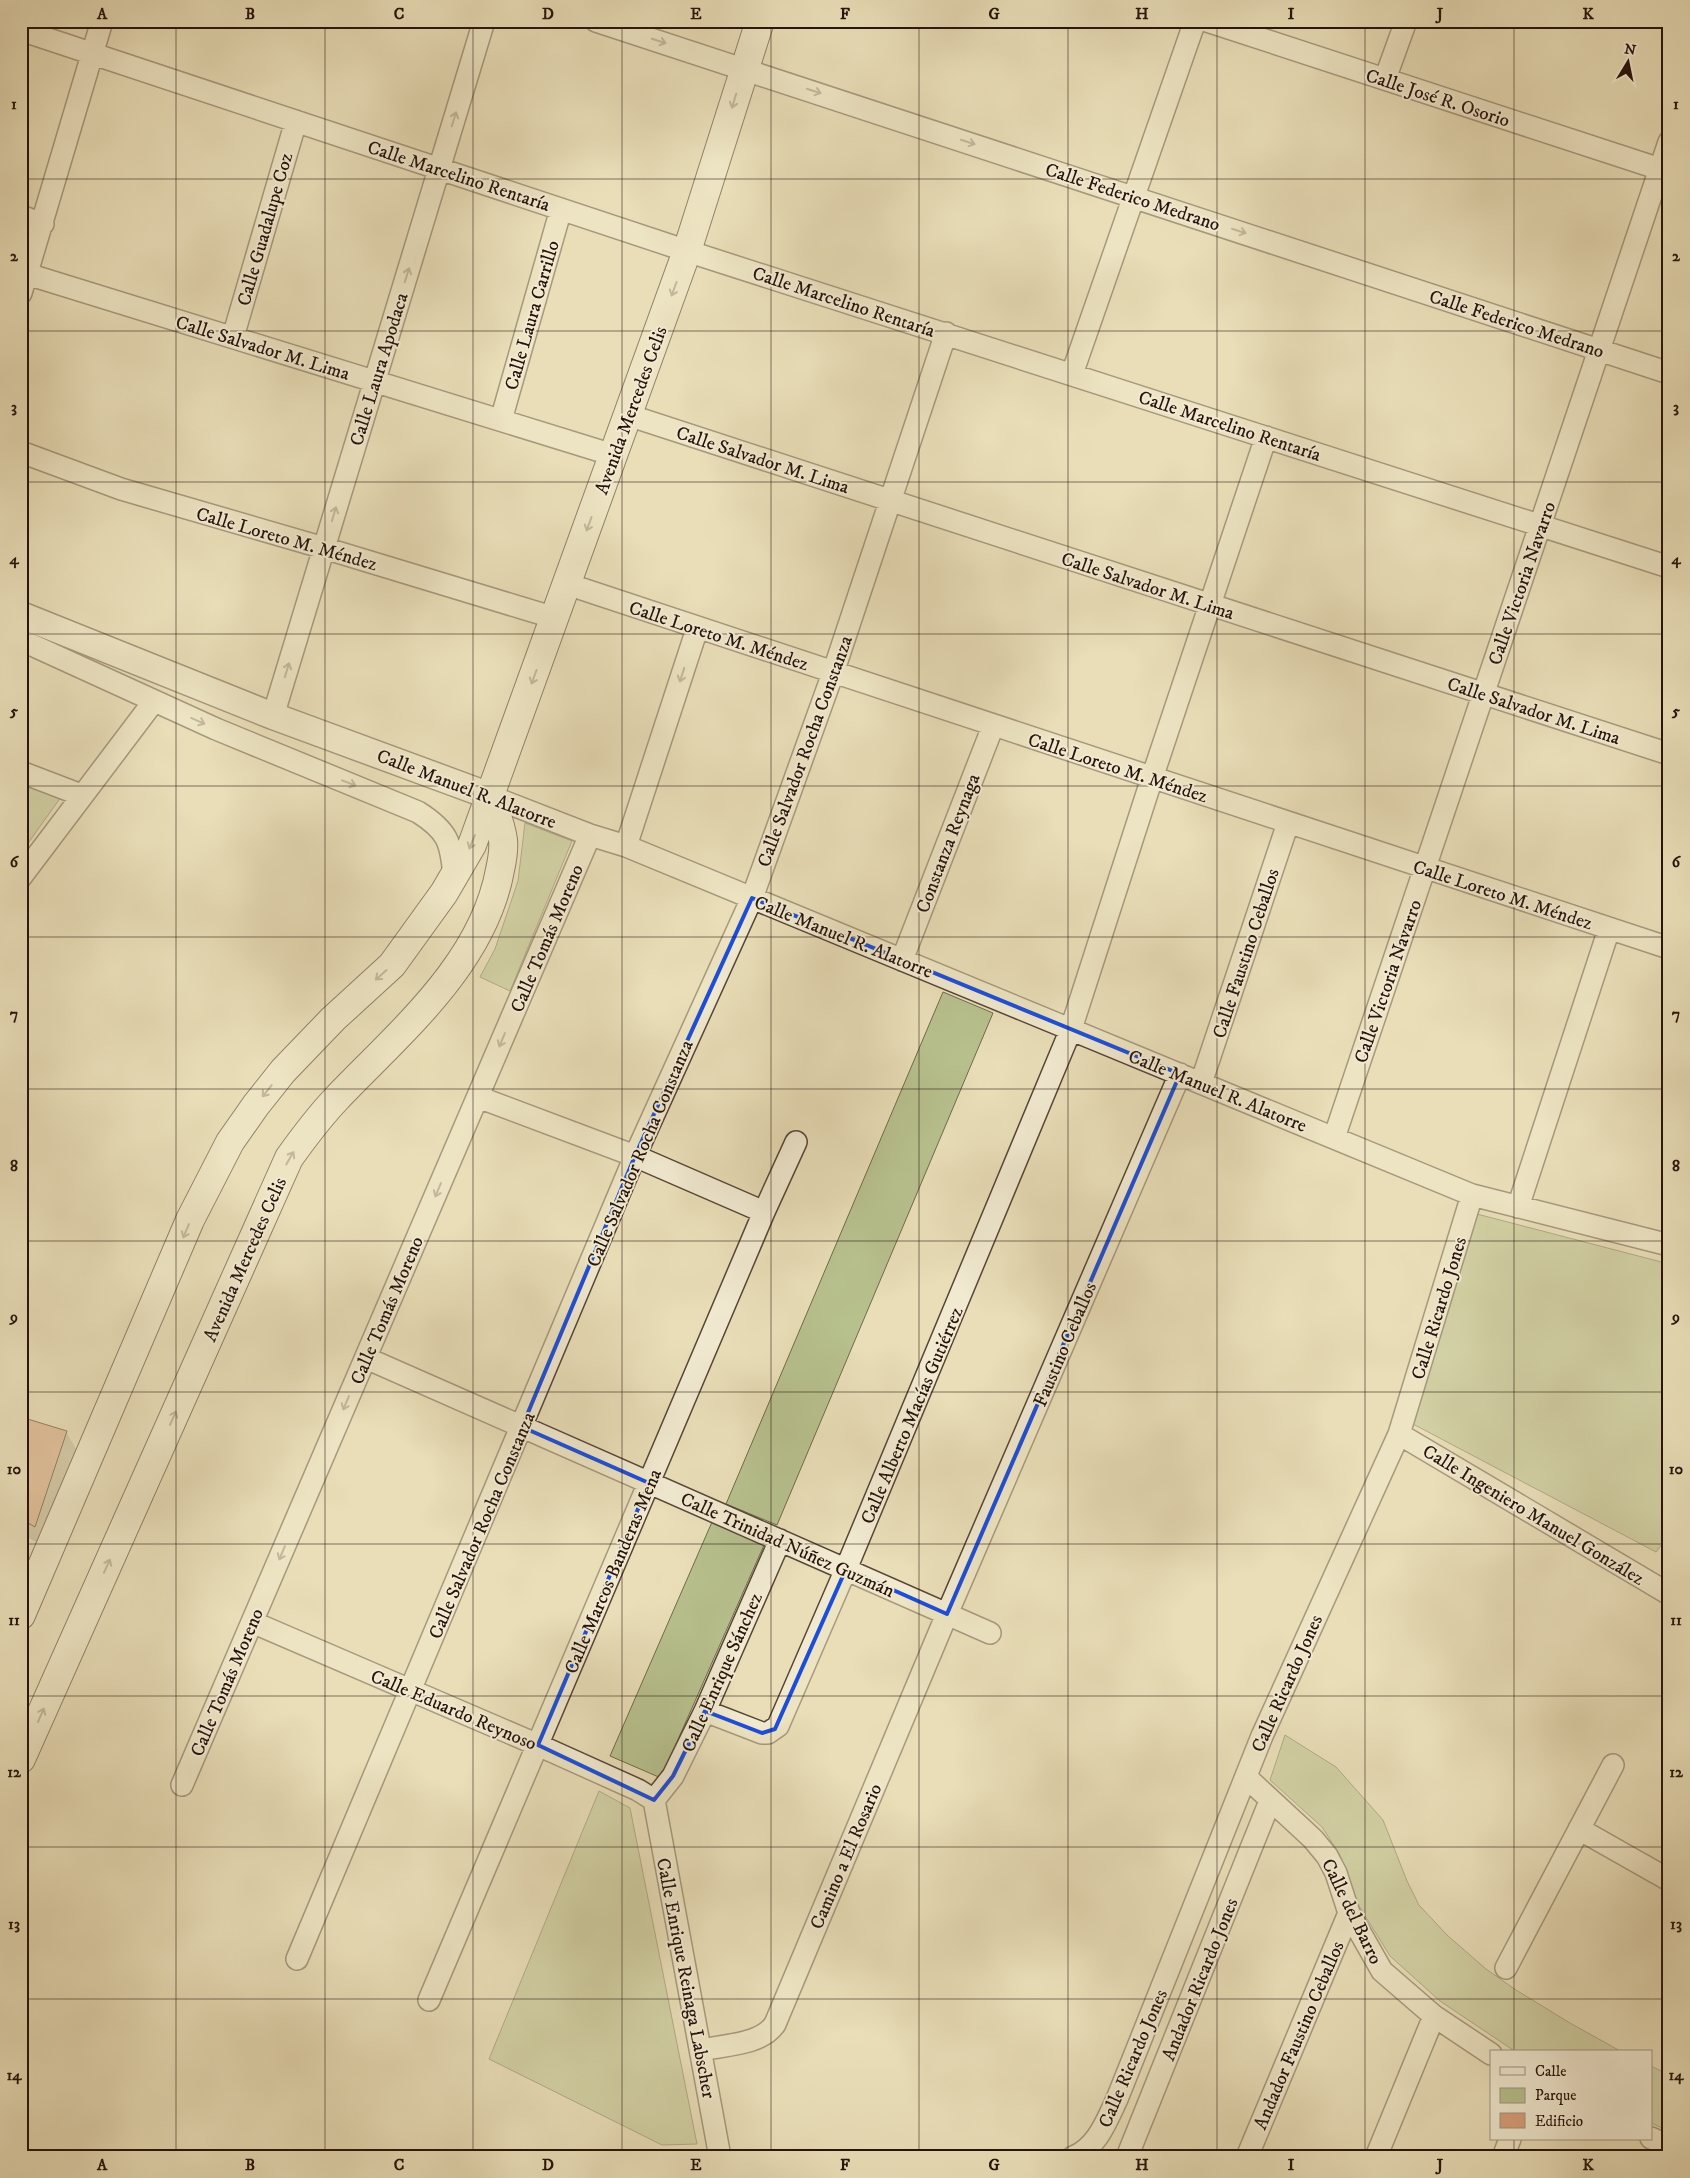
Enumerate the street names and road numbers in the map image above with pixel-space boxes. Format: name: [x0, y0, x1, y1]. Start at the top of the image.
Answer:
street label: Calle José R. Osorio: [1363, 64, 1512, 133]
street label: Calle Marcelino Rentaría: [364, 136, 553, 217]
street label: Calle Guadalupe Coz: [233, 150, 298, 309]
street label: Calle Federico Medrano: [1042, 158, 1223, 237]
street label: Calle Laura Carrillo: [500, 238, 565, 393]
street label: Calle Marcelino Rentaría: [749, 262, 938, 343]
street label: Calle Federico Medrano: [1426, 285, 1607, 364]
street label: Calle Laura Apodaca: [345, 290, 414, 449]
street label: Calle Salvador M. Lima: [173, 311, 352, 386]
street label: Avenida Mercedes Celis: [590, 323, 673, 498]
street label: Calle Marcelino Rentaría: [1135, 386, 1324, 467]
street label: Calle Salvador M. Lima: [673, 422, 852, 499]
street label: Calle Victoria Navarro: [1484, 499, 1561, 668]
street label: Calle Loreto M. Méndez: [193, 503, 380, 576]
street label: Calle Salvador M. Lima: [1058, 548, 1237, 625]
street label: Calle Loreto M. Méndez: [626, 597, 811, 676]
street label: Calle Salvador Rocha Constanza: [753, 633, 858, 870]
street label: Calle Salvador M. Lima: [1444, 673, 1623, 750]
street label: Calle Loreto M. Méndez: [1025, 729, 1210, 808]
street label: Calle Manuel R. Alatorre: [373, 745, 560, 834]
street label: Constanza Reynaga: [911, 771, 986, 916]
street label: Calle Loreto M. Méndez: [1410, 856, 1595, 935]
street label: Calle Tomás Moreno: [506, 861, 589, 1016]
street label: Calle Faustino Ceballos: [1208, 866, 1285, 1041]
street label: Calle Manuel R. Alatorre: [751, 891, 936, 984]
street label: Calle Victoria Navarro: [1350, 897, 1427, 1066]
street label: Calle Salvador Rocha Constanza: [582, 1037, 699, 1271]
street label: Calle Manuel R. Alatorre: [1125, 1045, 1310, 1138]
street label: Avenida Mercedes Celis: [199, 1174, 292, 1345]
street label: Calle Tomás Moreno: [346, 1233, 429, 1388]
street label: Calle Ricardo Jones: [1407, 1234, 1472, 1383]
street label: Faustino Ceballos: [1029, 1279, 1102, 1410]
street label: Calle Alberto Macías Gutiérrez: [856, 1304, 969, 1528]
street label: Calle Salvador Rocha Constanza: [424, 1409, 541, 1643]
street label: Calle Ingeniero Manuel González: [1418, 1440, 1648, 1591]
street label: Calle Marcos Banderas Mena: [560, 1466, 667, 1677]
street label: Calle Trinidad Núñez Guzmán: [677, 1488, 898, 1603]
street label: Calle Enrique Sánchez: [677, 1589, 769, 1756]
street label: Calle Tomás Moreno: [186, 1605, 269, 1760]
street label: Calle Ricardo Jones: [1247, 1611, 1328, 1756]
street label: Calle Eduardo Reynoso: [367, 1665, 540, 1756]
street label: Camino a El Rosario: [805, 1780, 887, 1933]
street label: Calle del Barro: [1316, 1855, 1387, 1968]
street label: Calle Enrique Reinaga Labscher: [650, 1856, 720, 2101]
street label: Andador Ricardo Jones: [1157, 1895, 1244, 2064]
street label: Andador Faustino Ceballos: [1249, 1938, 1350, 2133]
street label: Calle Ricardo Jones: [1094, 1986, 1173, 2131]

